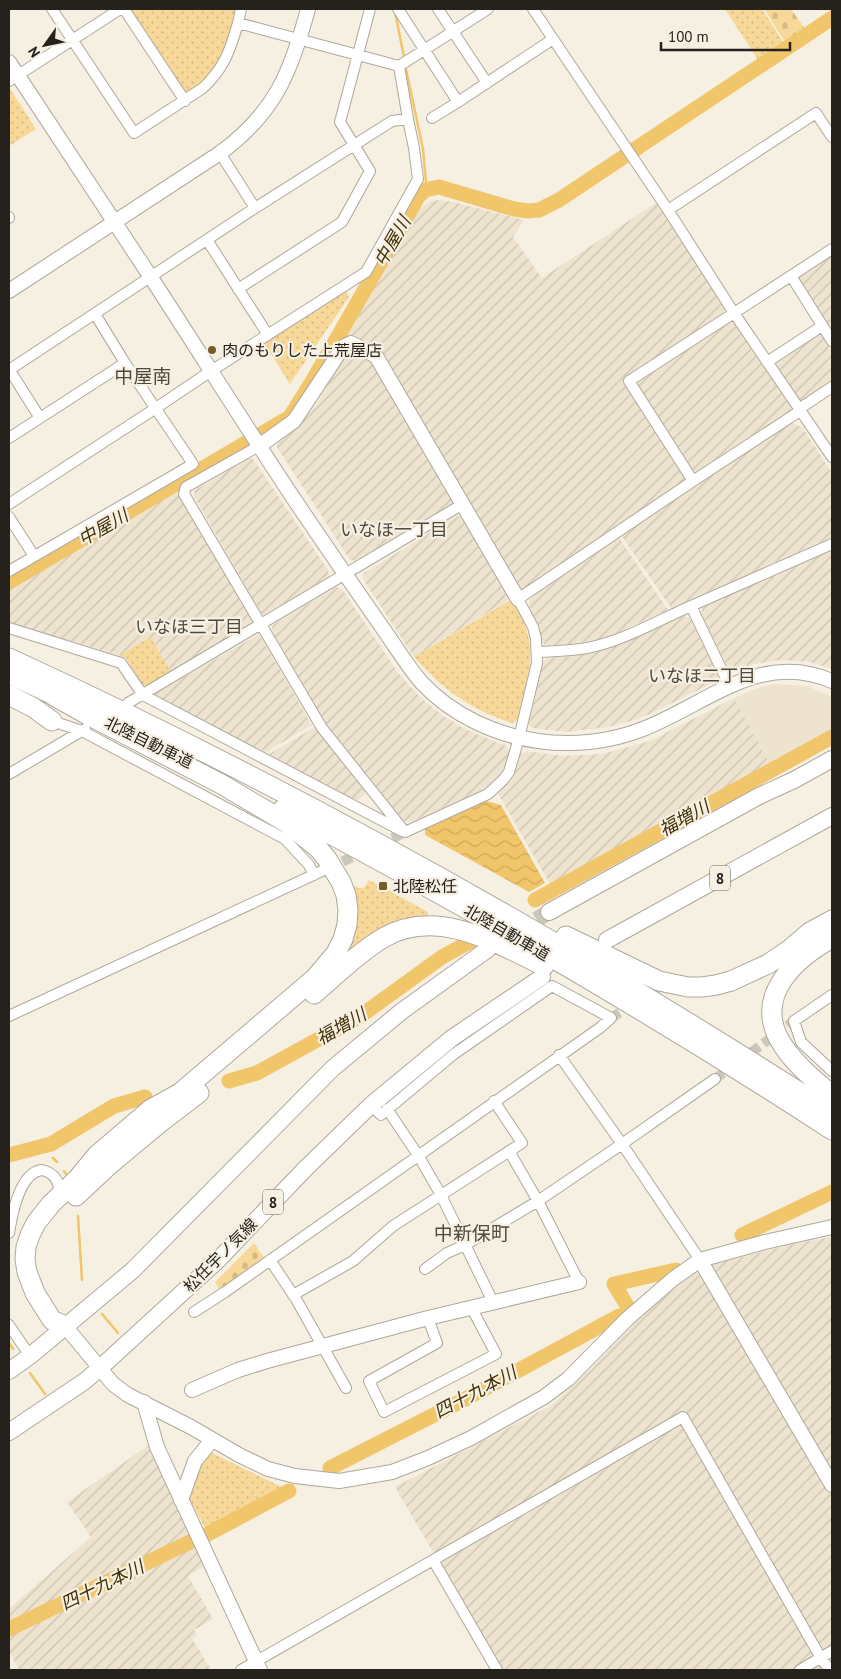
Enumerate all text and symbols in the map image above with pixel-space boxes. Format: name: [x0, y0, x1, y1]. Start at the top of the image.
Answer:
north arrow: [20, 20, 70, 70]
scale bar: [661, 20, 790, 52]
text: 100 m: [668, 27, 709, 46]
text: N: [24, 43, 44, 61]
water label: 中屋川: [369, 210, 416, 270]
place label: 肉のもりした上荒屋店: [222, 340, 382, 360]
marker: 肉のもりした上荒屋店: [206, 344, 218, 356]
district label: 中屋南: [114, 364, 172, 388]
water label: 中屋川: [74, 503, 134, 550]
district label: いなほ一丁目: [340, 518, 448, 541]
district label: いなほ三丁目: [135, 615, 243, 638]
district label: いなほ二丁目: [648, 664, 756, 687]
street label: 北陸自動車道: [101, 712, 197, 772]
water label: 福増川: [655, 794, 715, 841]
road number: 8: [710, 866, 730, 890]
place label: 北陸松任: [393, 876, 457, 896]
marker: 北陸松任: [377, 880, 389, 892]
street label: 北陸自動車道: [460, 899, 554, 965]
water label: 福増川: [312, 1002, 372, 1049]
road number: 8: [263, 1190, 283, 1214]
street label: 松任宇ノ気線: [179, 1214, 261, 1296]
district label: 中新保町: [434, 1221, 510, 1245]
water label: 四十九本川: [430, 1360, 522, 1423]
water label: 四十九本川: [57, 1554, 149, 1615]

